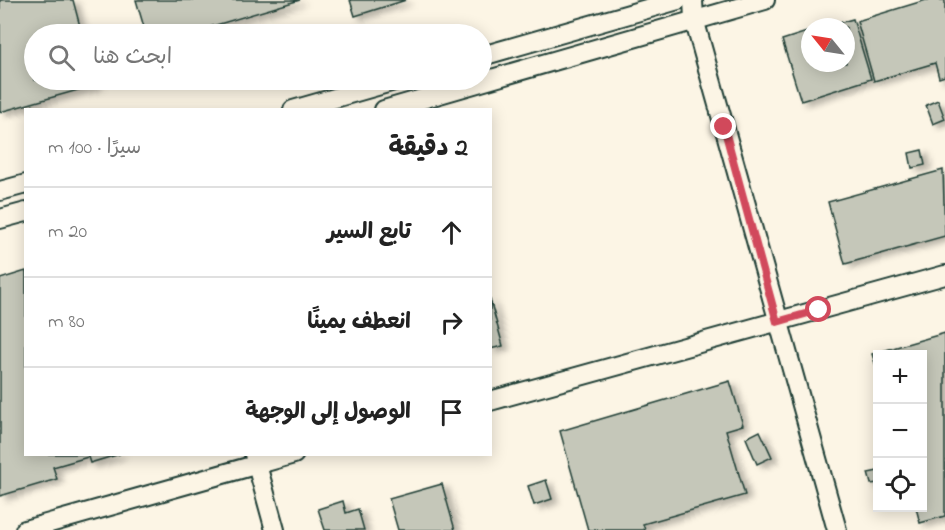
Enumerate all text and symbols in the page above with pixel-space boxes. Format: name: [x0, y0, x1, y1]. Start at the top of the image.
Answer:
north arrow: [801, 18, 855, 72]
search box: [24, 24, 492, 90]
icon: search: [45, 41, 78, 74]
text: ابحث هنا: [93, 42, 172, 74]
route end: [710, 113, 736, 139]
text: 2 دقيقة: [389, 130, 468, 168]
text: سيرًا · 100 m: [48, 134, 141, 163]
icon: ahead: [435, 216, 468, 249]
text: تابع السير: [327, 217, 411, 249]
text: 20 m: [48, 218, 87, 247]
route start: [805, 296, 831, 322]
icon: right: [435, 306, 468, 339]
text: انعطف يمينًا: [307, 307, 411, 339]
text: 80 m: [48, 308, 85, 337]
map controls: [873, 350, 927, 512]
button: +: [873, 350, 927, 404]
icon: arrive: [435, 396, 468, 429]
text: الوصول إلى الوجهة: [245, 397, 411, 429]
button: −: [873, 404, 927, 458]
button: locate: [873, 458, 927, 512]

